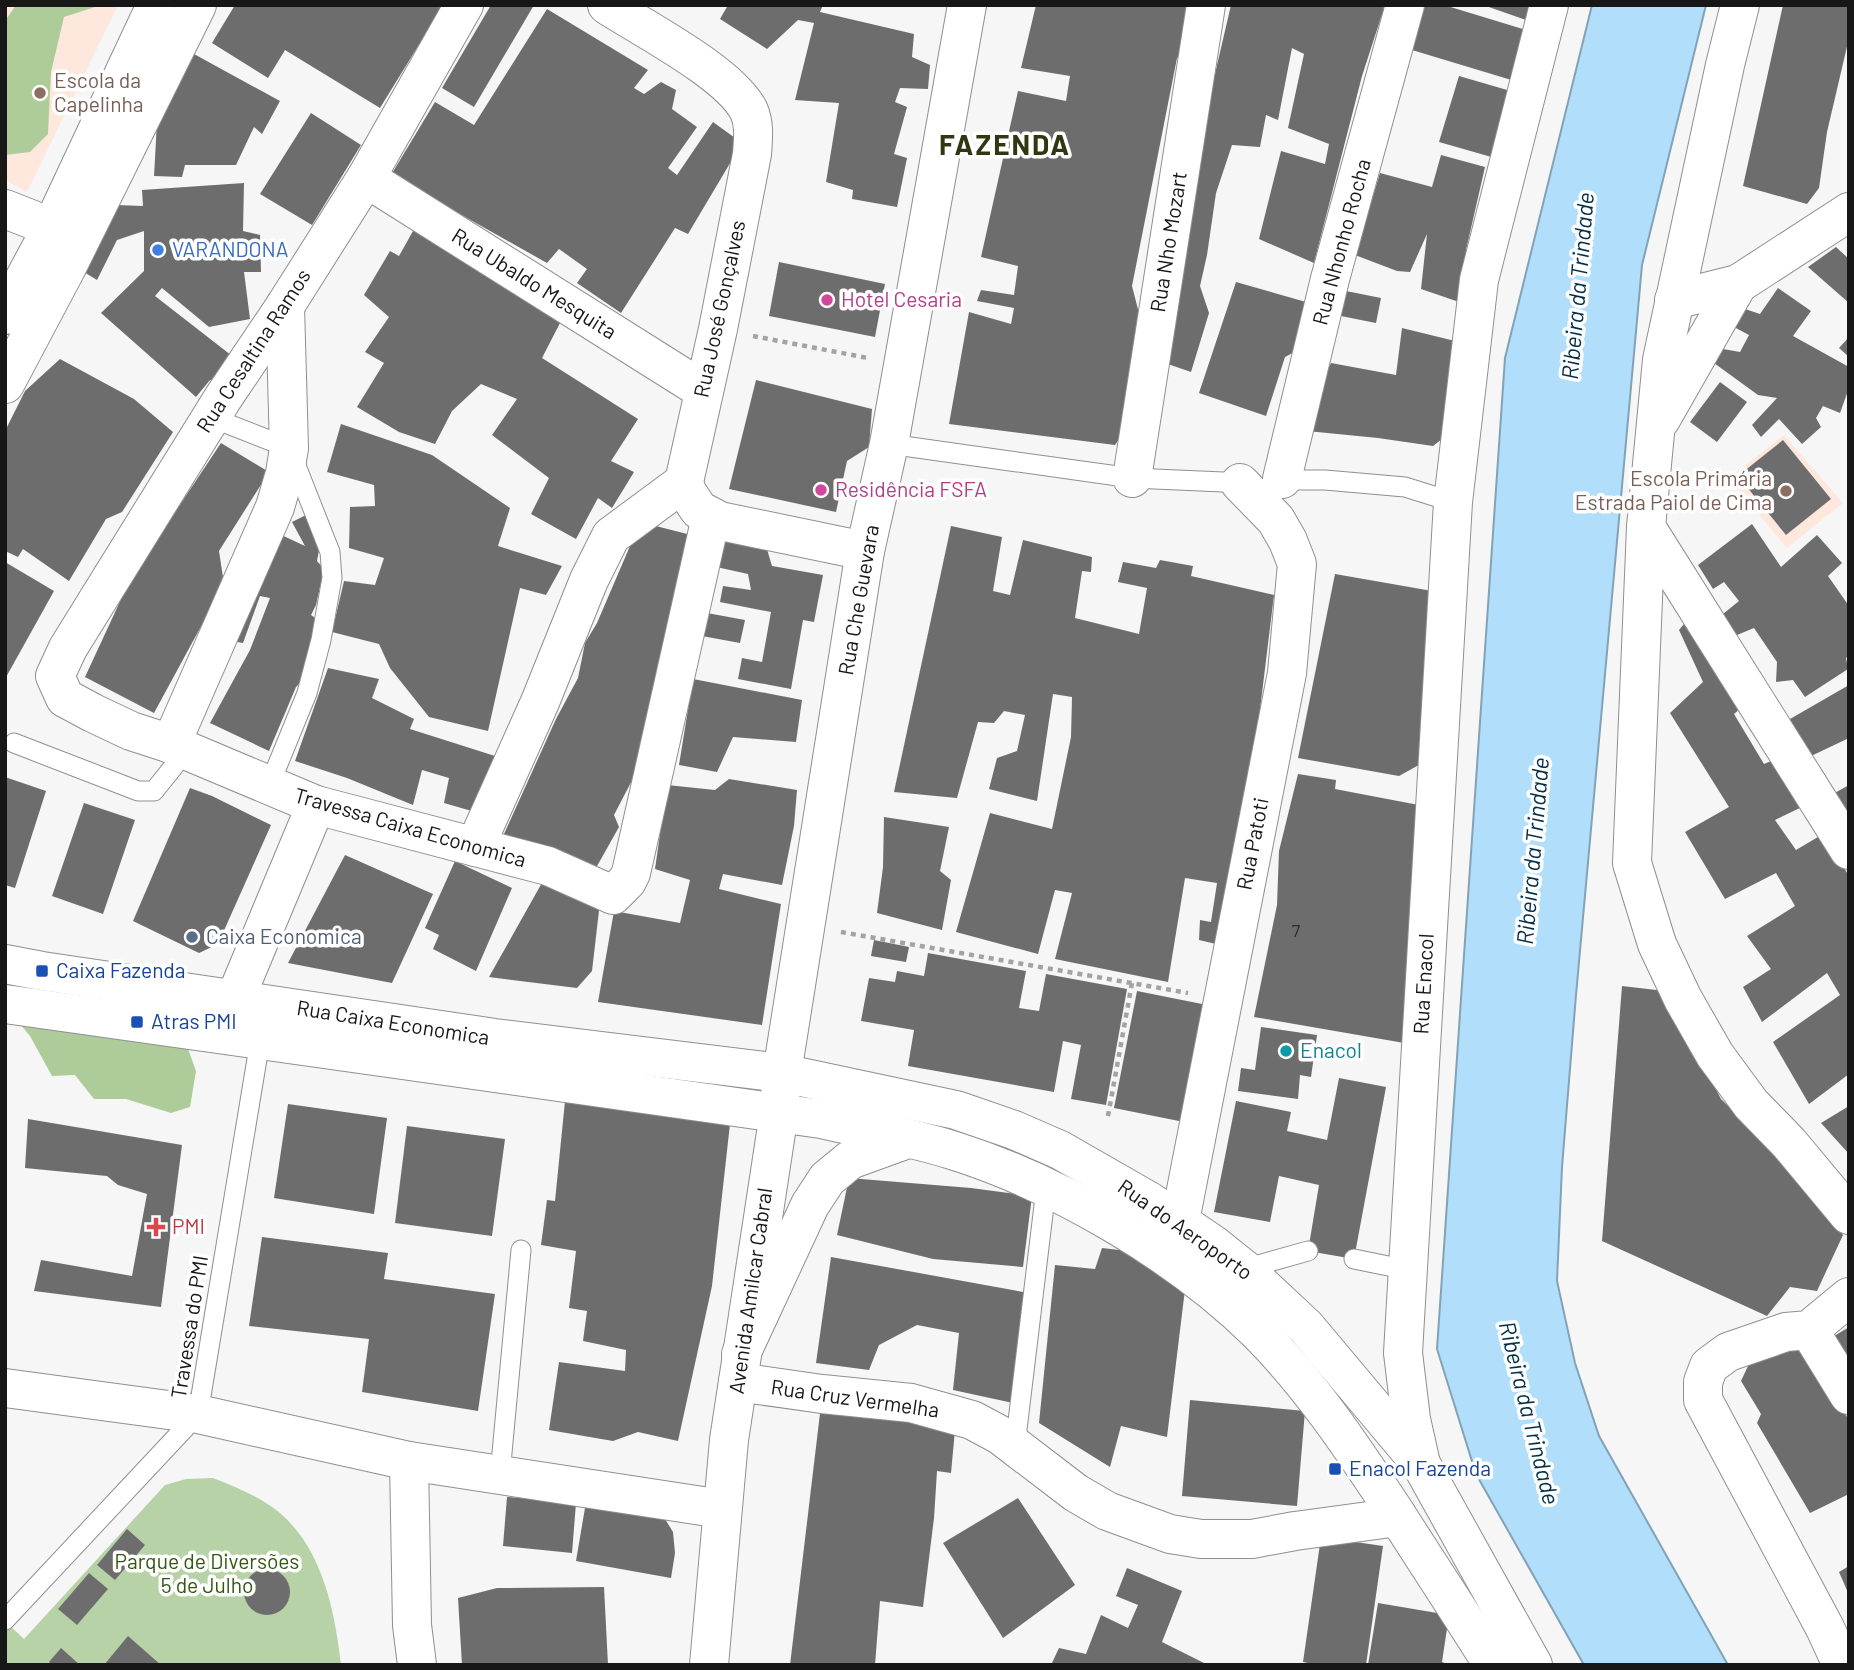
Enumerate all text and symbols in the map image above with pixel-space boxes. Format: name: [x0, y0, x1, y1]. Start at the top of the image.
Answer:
place label: Escola da Capelinha: [54, 67, 144, 116]
marker: Escola da Capelinha: [32, 85, 48, 101]
district label: FAZENDA: [939, 127, 1071, 161]
street label: Rua Nhonho Rocha: [1306, 156, 1375, 328]
street label: Rua Nho Mozart: [1144, 170, 1191, 314]
water label: Ribeira da Trindade: [1555, 191, 1599, 381]
street label: Rua José Gonçalves: [688, 218, 750, 400]
street label: Rua Ubaldo Mesquita: [448, 222, 622, 344]
place label: VARANDONA: [172, 236, 289, 261]
marker: VARANDONA: [150, 242, 166, 258]
street label: Rua Cesaltina Ramos: [191, 264, 315, 437]
place label: Hotel Cesaria: [841, 286, 962, 311]
marker: Hotel Cesaria: [819, 292, 835, 308]
place label: Escola Primária Estrada Paiol de Cima: [1575, 465, 1772, 514]
place label: Residência FSFA: [835, 476, 987, 501]
marker: Residência FSFA: [813, 482, 829, 498]
marker: Escola Primária Estrada Paiol de Cima: [1778, 483, 1794, 499]
street label: Rua Che Guevara: [832, 523, 883, 677]
water label: Ribeira da Trindade: [1510, 756, 1554, 946]
street label: Travessa Caixa Economica: [292, 781, 529, 872]
street label: Rua Patoti: [1230, 795, 1273, 892]
house number: 7: [1292, 919, 1301, 941]
place label: Caixa Economica: [206, 923, 362, 948]
marker: Caixa Economica: [184, 929, 200, 945]
street label: Rua Enacol: [1407, 933, 1438, 1035]
place label: Caixa Fazenda: [56, 957, 186, 982]
marker: Caixa Fazenda: [34, 963, 50, 979]
street label: Rua Caixa Economica: [295, 994, 491, 1049]
place label: Atras PMI: [151, 1008, 237, 1033]
marker: Atras PMI: [129, 1014, 145, 1030]
place label: Enacol: [1300, 1037, 1362, 1062]
marker: Enacol: [1278, 1043, 1294, 1059]
street label: Rua do Aeroporto: [1114, 1173, 1258, 1284]
street label: Avenida Amilcar Cabral: [723, 1186, 776, 1395]
place label: PMI: [172, 1213, 205, 1238]
marker: PMI: [146, 1217, 166, 1237]
street label: Travessa do PMI: [165, 1253, 212, 1400]
water label: Ribeira da Trindade: [1494, 1318, 1566, 1507]
street label: Rua Cruz Vermelha: [769, 1373, 941, 1422]
place label: Enacol Fazenda: [1349, 1455, 1491, 1480]
marker: Enacol Fazenda: [1327, 1461, 1343, 1477]
park label: Parque de Diversões 5 de Julho: [115, 1548, 299, 1597]

